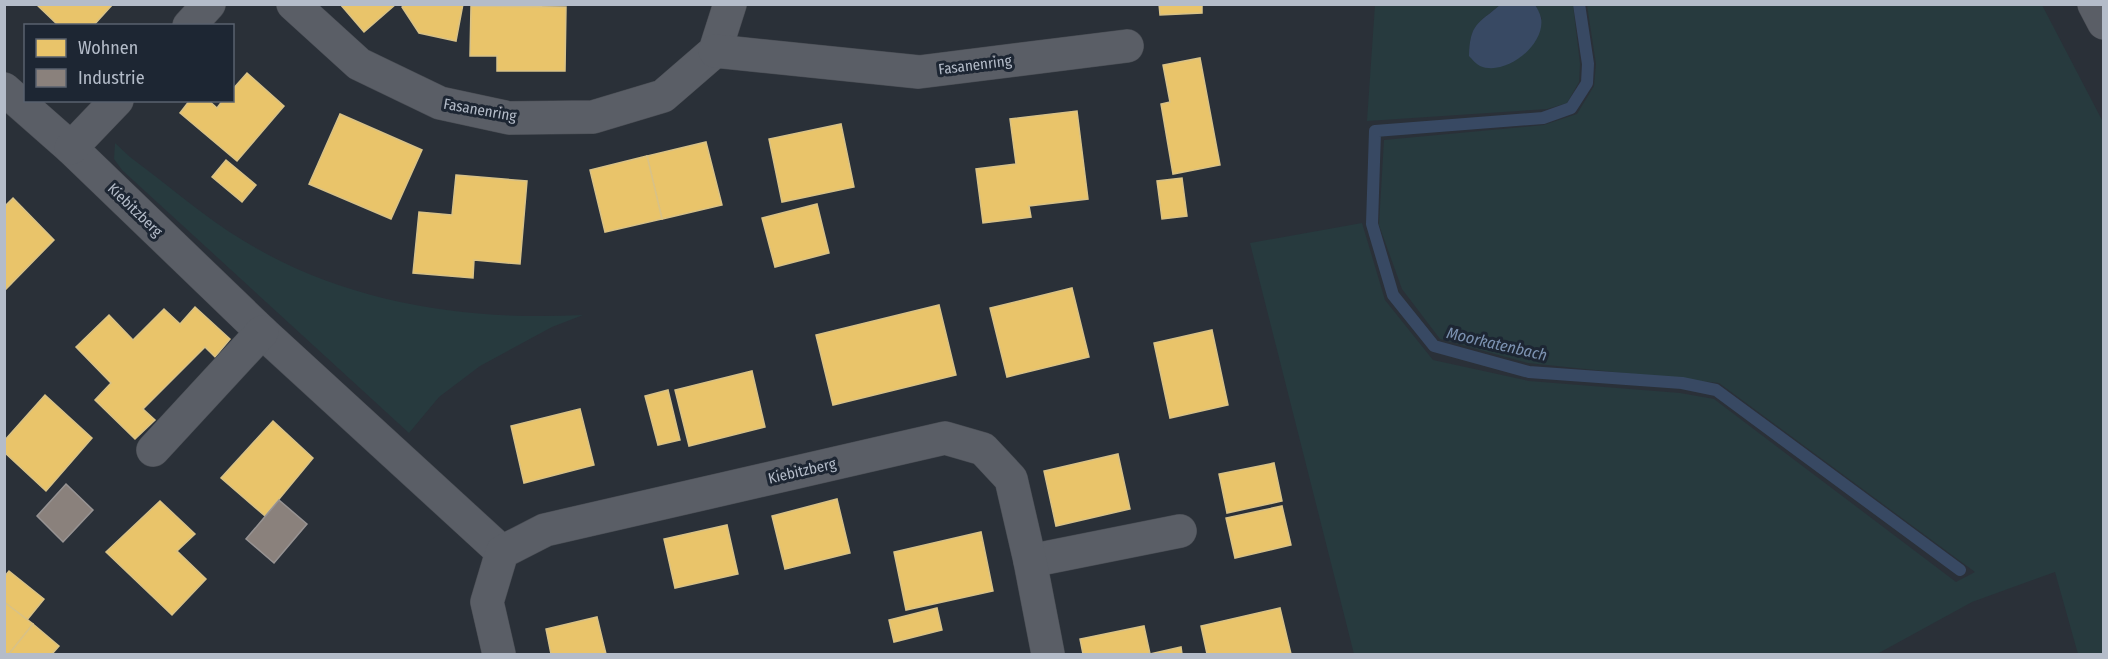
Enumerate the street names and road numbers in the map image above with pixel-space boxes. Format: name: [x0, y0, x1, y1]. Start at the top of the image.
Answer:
street label: Fasanenring: [937, 52, 1013, 78]
street label: Fasanenring: [442, 95, 518, 125]
street label: Kiebitzberg: [104, 179, 166, 241]
street label: Kiebitzberg: [766, 454, 838, 488]

